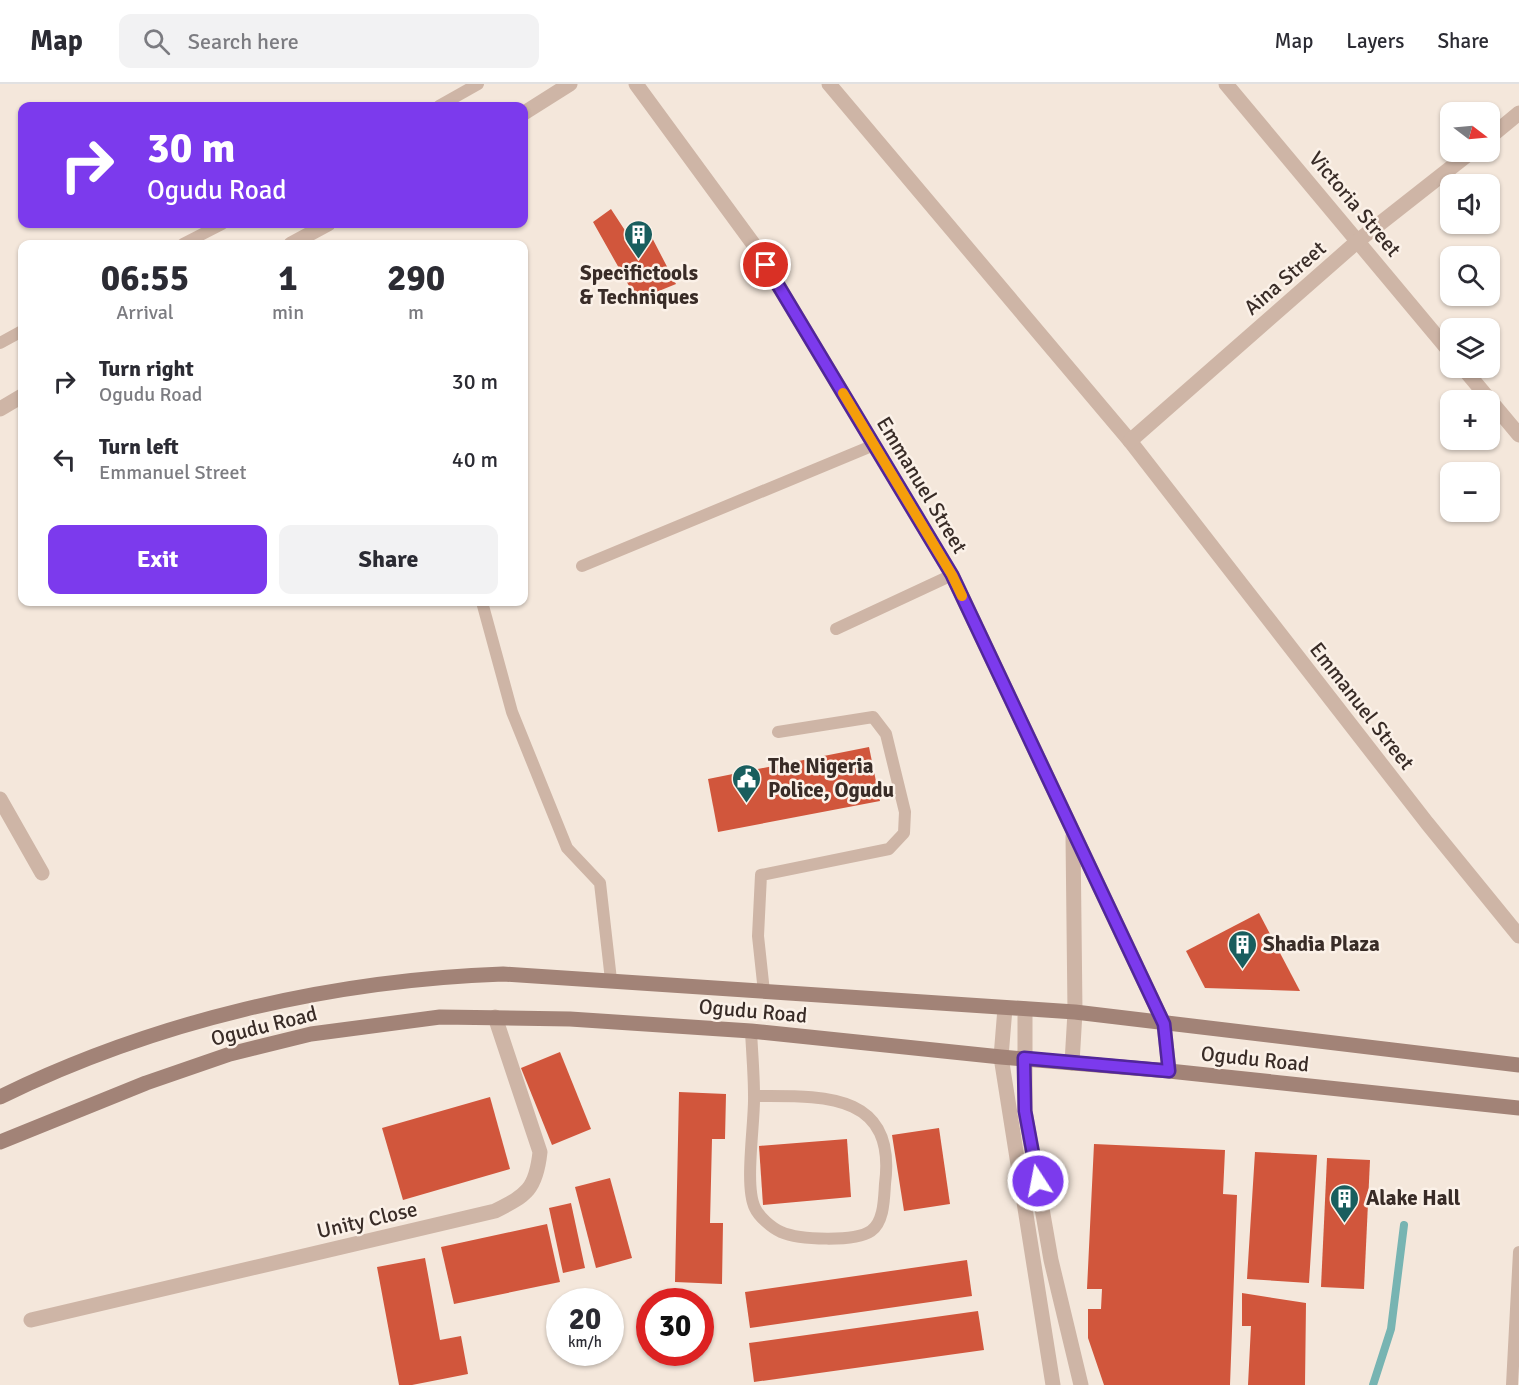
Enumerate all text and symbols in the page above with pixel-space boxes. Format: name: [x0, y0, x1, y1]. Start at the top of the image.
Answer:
search box: [119, 14, 539, 68]
text: Map: [30, 24, 83, 58]
icon: search: [140, 25, 173, 58]
text: Search here: [188, 28, 299, 55]
text: Map: [1275, 28, 1313, 54]
text: Layers: [1346, 28, 1404, 54]
text: Share: [1437, 28, 1489, 54]
north arrow: [1440, 102, 1500, 162]
map controls: [1440, 102, 1500, 522]
text: 30 m: [147, 123, 236, 174]
icon: right: [48, 126, 126, 204]
street label: Victoria Street: [1303, 146, 1407, 262]
text: Ogudu Road: [147, 174, 287, 207]
button: sound: [1440, 174, 1500, 234]
building icon: Specifictools & Techniques: [623, 218, 655, 260]
street label: Aina Street: [1239, 235, 1331, 321]
pin: [740, 239, 791, 290]
button: search: [1440, 246, 1500, 306]
icon: arrive: [749, 248, 782, 281]
text: 06:55: [101, 256, 189, 301]
text: 1: [278, 256, 298, 301]
text: 290: [387, 256, 445, 301]
place label: Specifictools & Techniques: [579, 260, 699, 310]
text: Arrival: [116, 300, 174, 325]
text: min: [272, 300, 304, 325]
text: m: [408, 300, 424, 325]
button: layers: [1440, 318, 1500, 378]
text: Turn right: [99, 355, 194, 382]
icon: right: [48, 365, 81, 398]
text: 30 m: [452, 368, 498, 395]
text: Ogudu Road: [99, 382, 202, 407]
button: +: [1440, 390, 1500, 450]
street label: Emmanuel Street: [871, 412, 973, 558]
text: Turn left: [99, 433, 179, 460]
icon: left: [48, 443, 81, 476]
text: 40 m: [452, 446, 498, 473]
text: Emmanuel Street: [99, 460, 247, 485]
button: −: [1440, 462, 1500, 522]
button: Exit: [48, 525, 267, 594]
button: Share: [279, 525, 498, 594]
street label: Emmanuel Street: [1304, 637, 1420, 775]
place label: The Nigeria Police, Ogudu: [768, 753, 894, 803]
public building icon: The Nigeria Police, Ogudu: [731, 762, 763, 804]
building icon: Shadia Plaza: [1226, 928, 1258, 970]
place label: Shadia Plaza: [1263, 931, 1380, 957]
street label: Ogudu Road: [698, 993, 808, 1029]
street label: Ogudu Road: [208, 1000, 320, 1052]
street label: Ogudu Road: [1200, 1040, 1310, 1078]
position arrow: [1006, 1149, 1070, 1213]
building icon: Alake Hall: [1329, 1182, 1361, 1224]
place label: Alake Hall: [1366, 1185, 1461, 1211]
street label: Unity Close: [314, 1196, 420, 1244]
speed limit sign: 30: [636, 1288, 714, 1366]
text: 20: [569, 1301, 601, 1338]
text: km/h: [568, 1333, 602, 1351]

